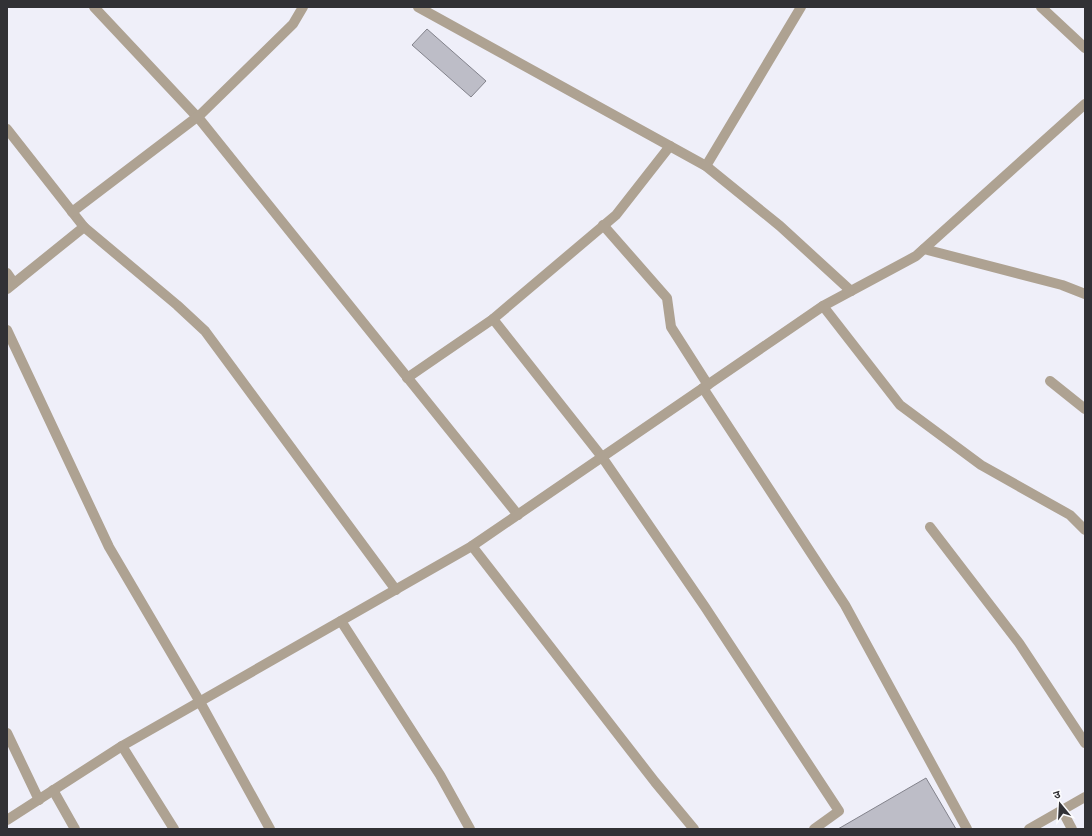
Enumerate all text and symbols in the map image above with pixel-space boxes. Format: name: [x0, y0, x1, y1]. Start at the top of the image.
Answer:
north arrow: [1040, 784, 1080, 824]
text: उ: [1052, 787, 1062, 801]

